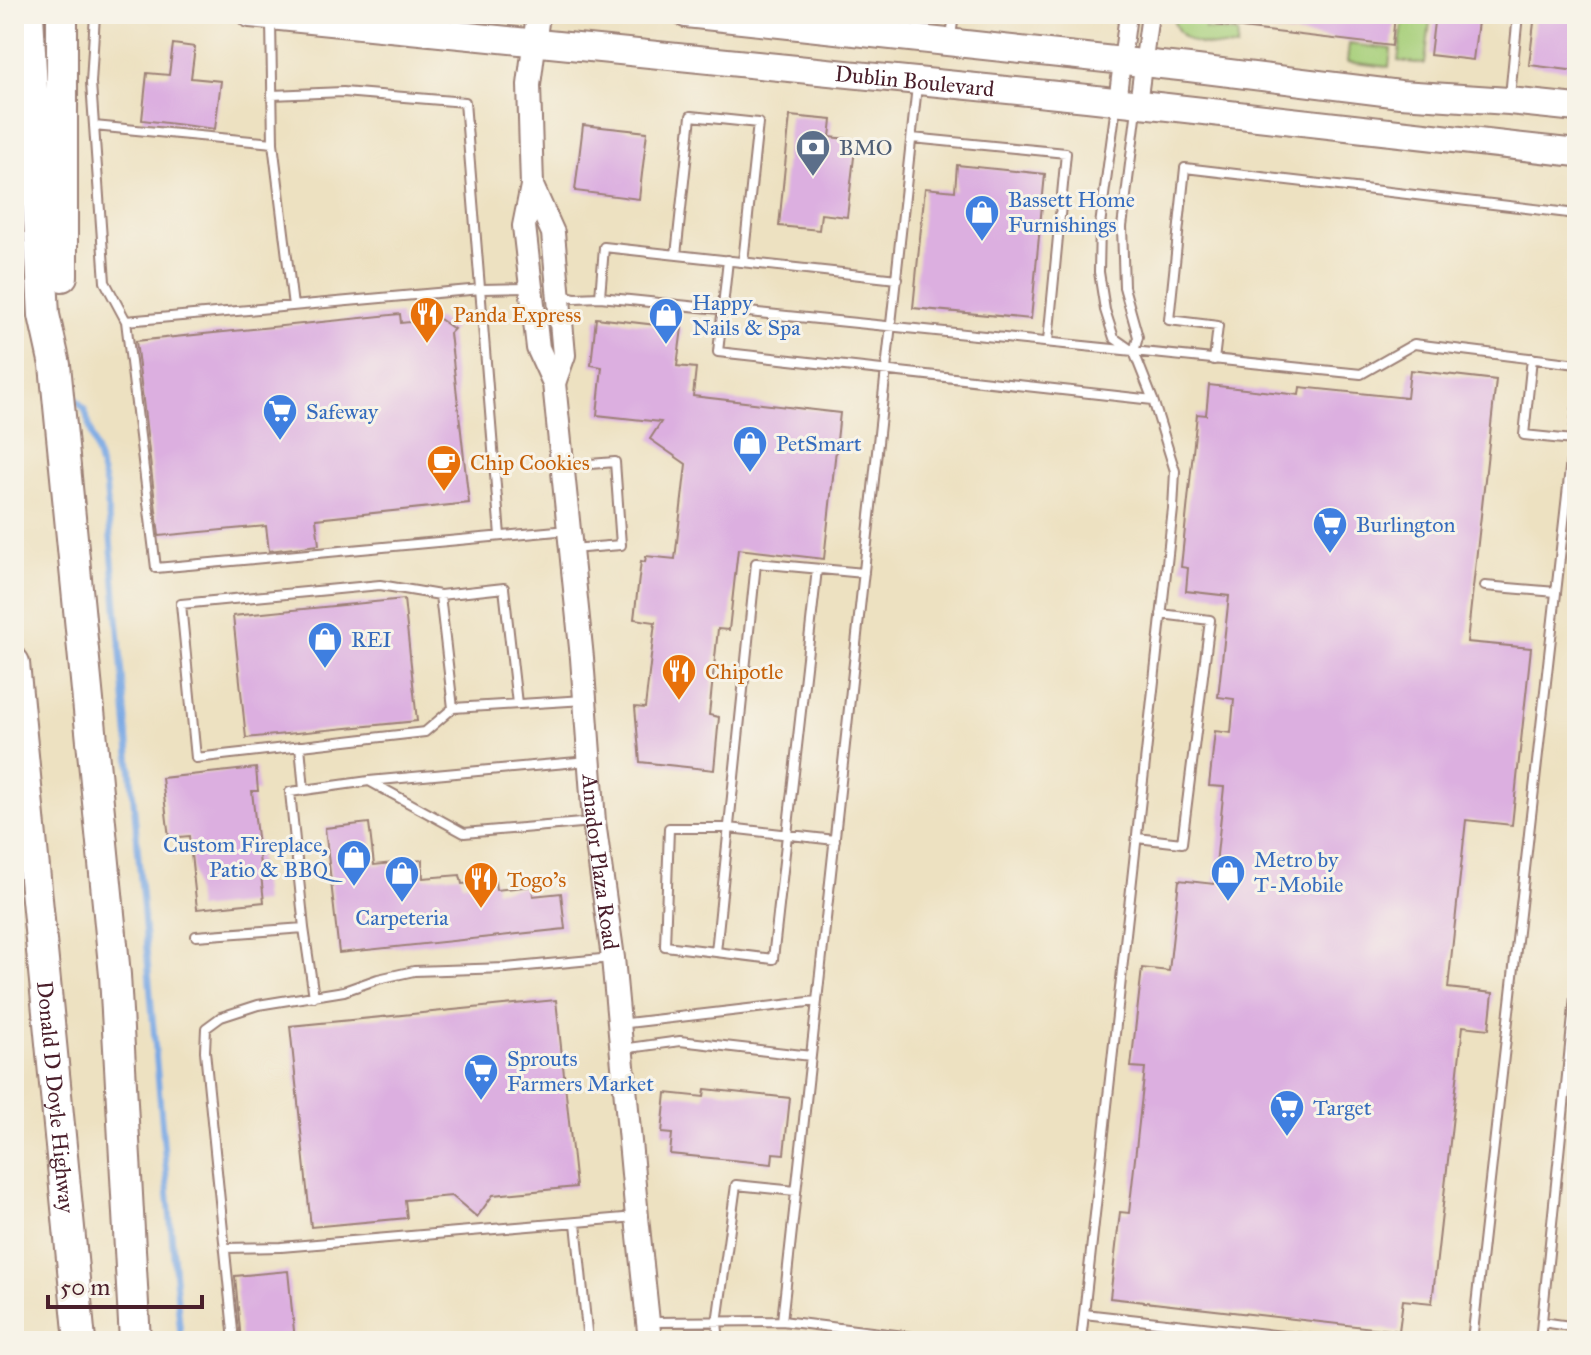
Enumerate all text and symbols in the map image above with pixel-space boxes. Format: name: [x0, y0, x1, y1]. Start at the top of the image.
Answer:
street label: Dublin Boulevard: [834, 59, 996, 102]
bank icon: BMO: [794, 128, 832, 178]
place label: BMO: [839, 134, 893, 161]
place label: Bassett Home Furnishings: [1008, 186, 1135, 238]
shop icon: Bassett Home Furnishings: [963, 193, 1001, 243]
place label: Happy Nails & Spa: [692, 289, 801, 341]
restaurant icon: Panda Express: [408, 295, 446, 345]
shop icon: Happy Nails & Spa: [647, 296, 685, 346]
place label: Panda Express: [453, 301, 581, 328]
supermarket icon: Safeway: [261, 392, 299, 442]
place label: Safeway: [306, 398, 379, 425]
shop icon: PetSmart: [731, 424, 769, 474]
place label: PetSmart: [776, 430, 862, 457]
cafe icon: Chip Cookies: [425, 443, 463, 493]
place label: Chip Cookies: [470, 449, 590, 476]
supermarket icon: Burlington: [1311, 505, 1349, 555]
place label: Burlington: [1356, 511, 1456, 538]
shop icon: REI: [306, 620, 344, 670]
place label: REI: [351, 626, 392, 653]
restaurant icon: Chipotle: [660, 652, 698, 702]
place label: Chipotle: [705, 658, 783, 685]
street label: Amador Plaza Road: [577, 772, 625, 952]
place label: Custom Fireplace, Patio & BBQ: [163, 831, 343, 883]
shop icon: Custom Fireplace, Patio & BBQ: [335, 838, 373, 888]
place label: Metro by T-Mobile: [1254, 846, 1343, 898]
shop icon: Metro by T-Mobile: [1209, 853, 1247, 903]
shop icon: Carpeteria: [383, 854, 421, 904]
restaurant icon: Togo's: [462, 860, 500, 910]
place label: Togo's: [507, 866, 566, 893]
place label: Carpeteria: [355, 904, 449, 931]
street label: Donald D Doyle Highway: [32, 980, 81, 1215]
place label: Sprouts Farmers Market: [507, 1045, 654, 1097]
supermarket icon: Sprouts Farmers Market: [462, 1052, 500, 1102]
supermarket icon: Target: [1268, 1088, 1306, 1138]
place label: Target: [1313, 1094, 1372, 1121]
scale bar: [48, 1259, 202, 1309]
text: 50 m: [60, 1272, 110, 1302]

